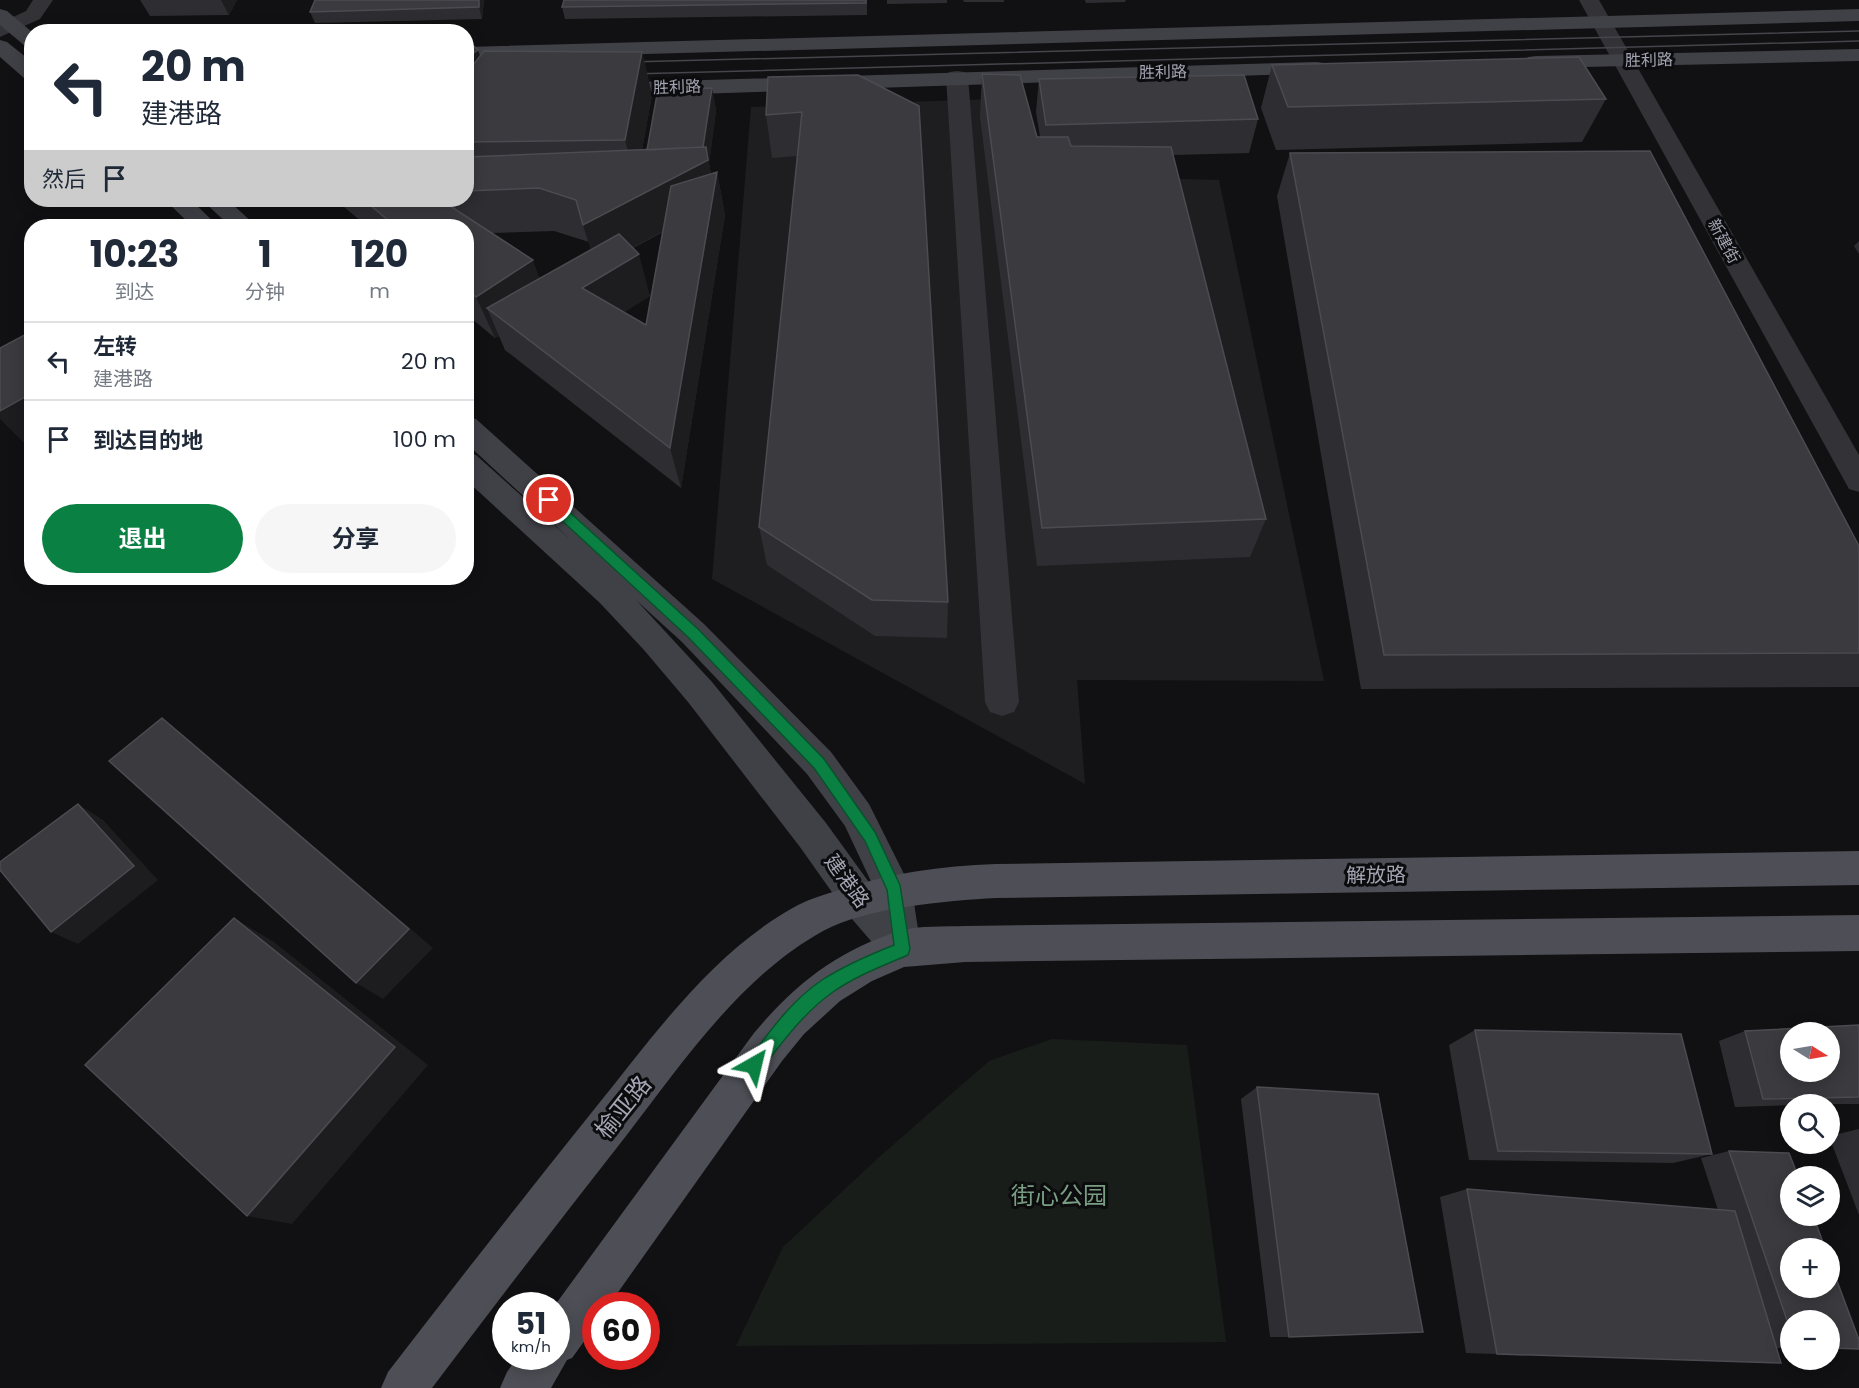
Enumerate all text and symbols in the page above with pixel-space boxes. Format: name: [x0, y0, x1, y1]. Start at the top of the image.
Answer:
text: 20 m: [141, 37, 246, 96]
icon: left: [42, 48, 120, 126]
street label: 胜利路: [1625, 48, 1673, 72]
street label: 胜利路: [1139, 60, 1187, 84]
street label: 胜利路: [653, 75, 701, 99]
text: 建港路: [141, 95, 222, 132]
icon: arrive: [98, 162, 131, 195]
text: 然后: [42, 164, 86, 195]
street label: 新建街: [1702, 214, 1746, 268]
text: 10:23: [90, 229, 179, 280]
text: 1: [258, 229, 272, 280]
text: 120: [351, 229, 408, 280]
text: m: [369, 277, 390, 305]
text: 到达: [114, 278, 154, 306]
text: 分钟: [245, 278, 285, 306]
text: 左转: [93, 331, 137, 362]
icon: left: [42, 345, 75, 378]
text: 20 m: [401, 346, 456, 377]
text: 建港路: [93, 365, 153, 393]
icon: arrive: [42, 423, 75, 456]
text: 100 m: [393, 424, 456, 455]
text: 到达目的地: [93, 425, 203, 456]
pin: [523, 474, 574, 525]
icon: arrive: [532, 483, 565, 516]
button: 退出: [42, 504, 243, 573]
button: 分享: [255, 504, 456, 573]
street label: 建港路: [818, 849, 876, 913]
street label: 解放路: [1346, 860, 1406, 890]
north arrow: [1780, 1022, 1840, 1082]
map controls: [1780, 1022, 1840, 1370]
position arrow: [722, 1033, 786, 1097]
street label: 榆亚路: [588, 1069, 658, 1145]
button: search: [1780, 1094, 1840, 1154]
button: layers: [1780, 1166, 1840, 1226]
park label: 街心公园: [1011, 1179, 1107, 1212]
button: +: [1780, 1238, 1840, 1298]
speed limit sign: 60: [582, 1292, 660, 1370]
text: 51: [516, 1302, 546, 1345]
button: −: [1780, 1310, 1840, 1370]
text: km/h: [511, 1336, 551, 1357]

